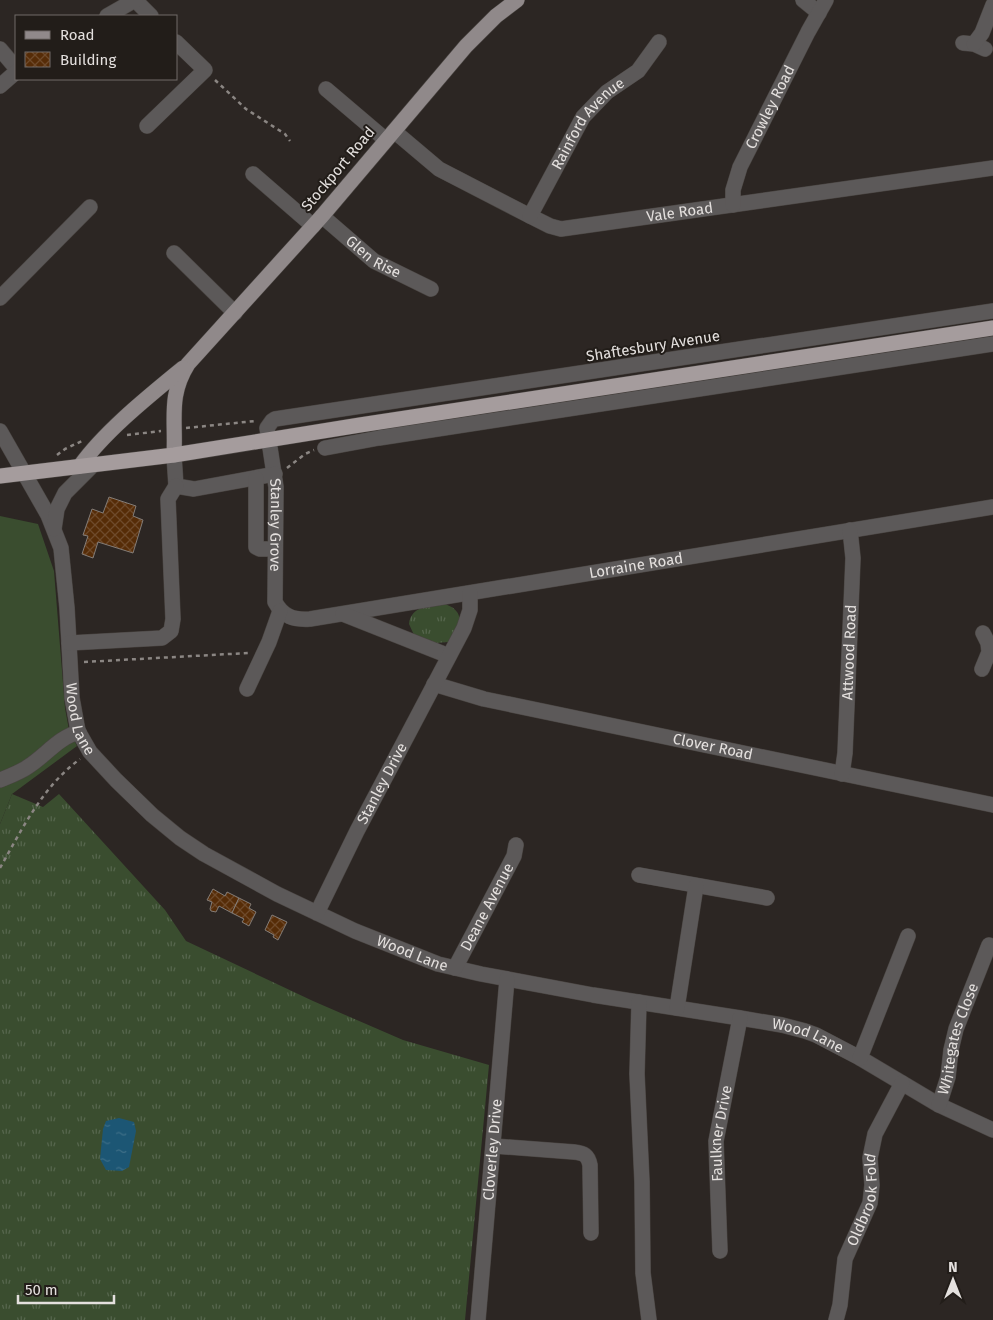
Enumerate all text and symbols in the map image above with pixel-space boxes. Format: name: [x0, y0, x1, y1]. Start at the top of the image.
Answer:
legend: [15, 15, 178, 80]
text: Road: [60, 26, 95, 44]
text: Building: [60, 51, 116, 69]
street label: Crowley Road: [741, 62, 799, 152]
street label: Rainford Avenue: [548, 74, 628, 173]
street label: Stockport Road: [298, 123, 378, 215]
street label: Vale Road: [645, 199, 714, 226]
street label: Glen Rise: [342, 232, 404, 282]
street label: Shaftesbury Avenue: [585, 327, 721, 365]
street label: Stanley Grove: [266, 477, 285, 572]
street label: Lorraine Road: [588, 549, 684, 582]
street label: Attwood Road: [838, 604, 860, 700]
street label: Wood Lane: [62, 682, 99, 758]
street label: Clover Road: [671, 730, 754, 764]
street label: Stanley Drive: [353, 740, 411, 827]
street label: Deane Avenue: [457, 860, 518, 954]
street label: Wood Lane: [374, 931, 450, 975]
street label: Whitegates Close: [934, 981, 982, 1097]
street label: Wood Lane: [771, 1015, 847, 1057]
street label: Faulkner Drive: [707, 1084, 736, 1182]
street label: Cloverley Drive: [479, 1098, 506, 1201]
street label: Oldbrook Fold: [843, 1152, 881, 1249]
north arrow: [928, 1255, 978, 1305]
text: N: [948, 1259, 958, 1276]
scale bar: [18, 1272, 114, 1304]
text: 50 m: [25, 1281, 58, 1299]

